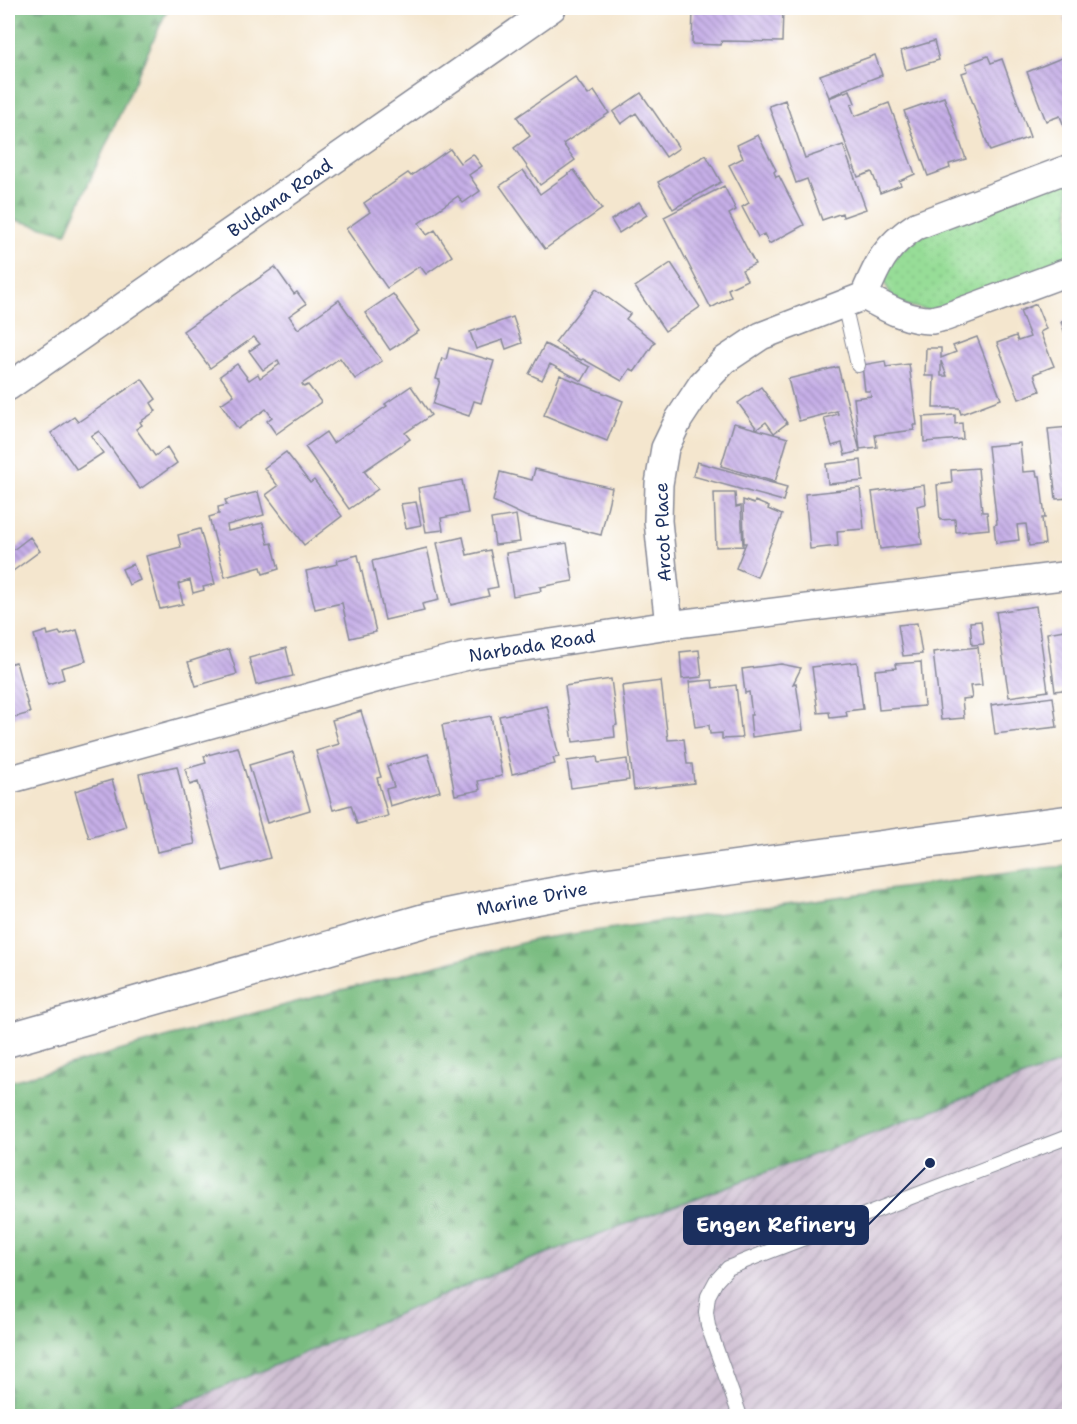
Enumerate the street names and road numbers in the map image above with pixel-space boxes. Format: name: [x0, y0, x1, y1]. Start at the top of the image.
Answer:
street label: Buldana Road: [223, 153, 337, 243]
street label: Arcot Place: [649, 482, 677, 582]
street label: Narbada Road: [467, 624, 597, 668]
street label: Marine Drive: [475, 877, 589, 921]

